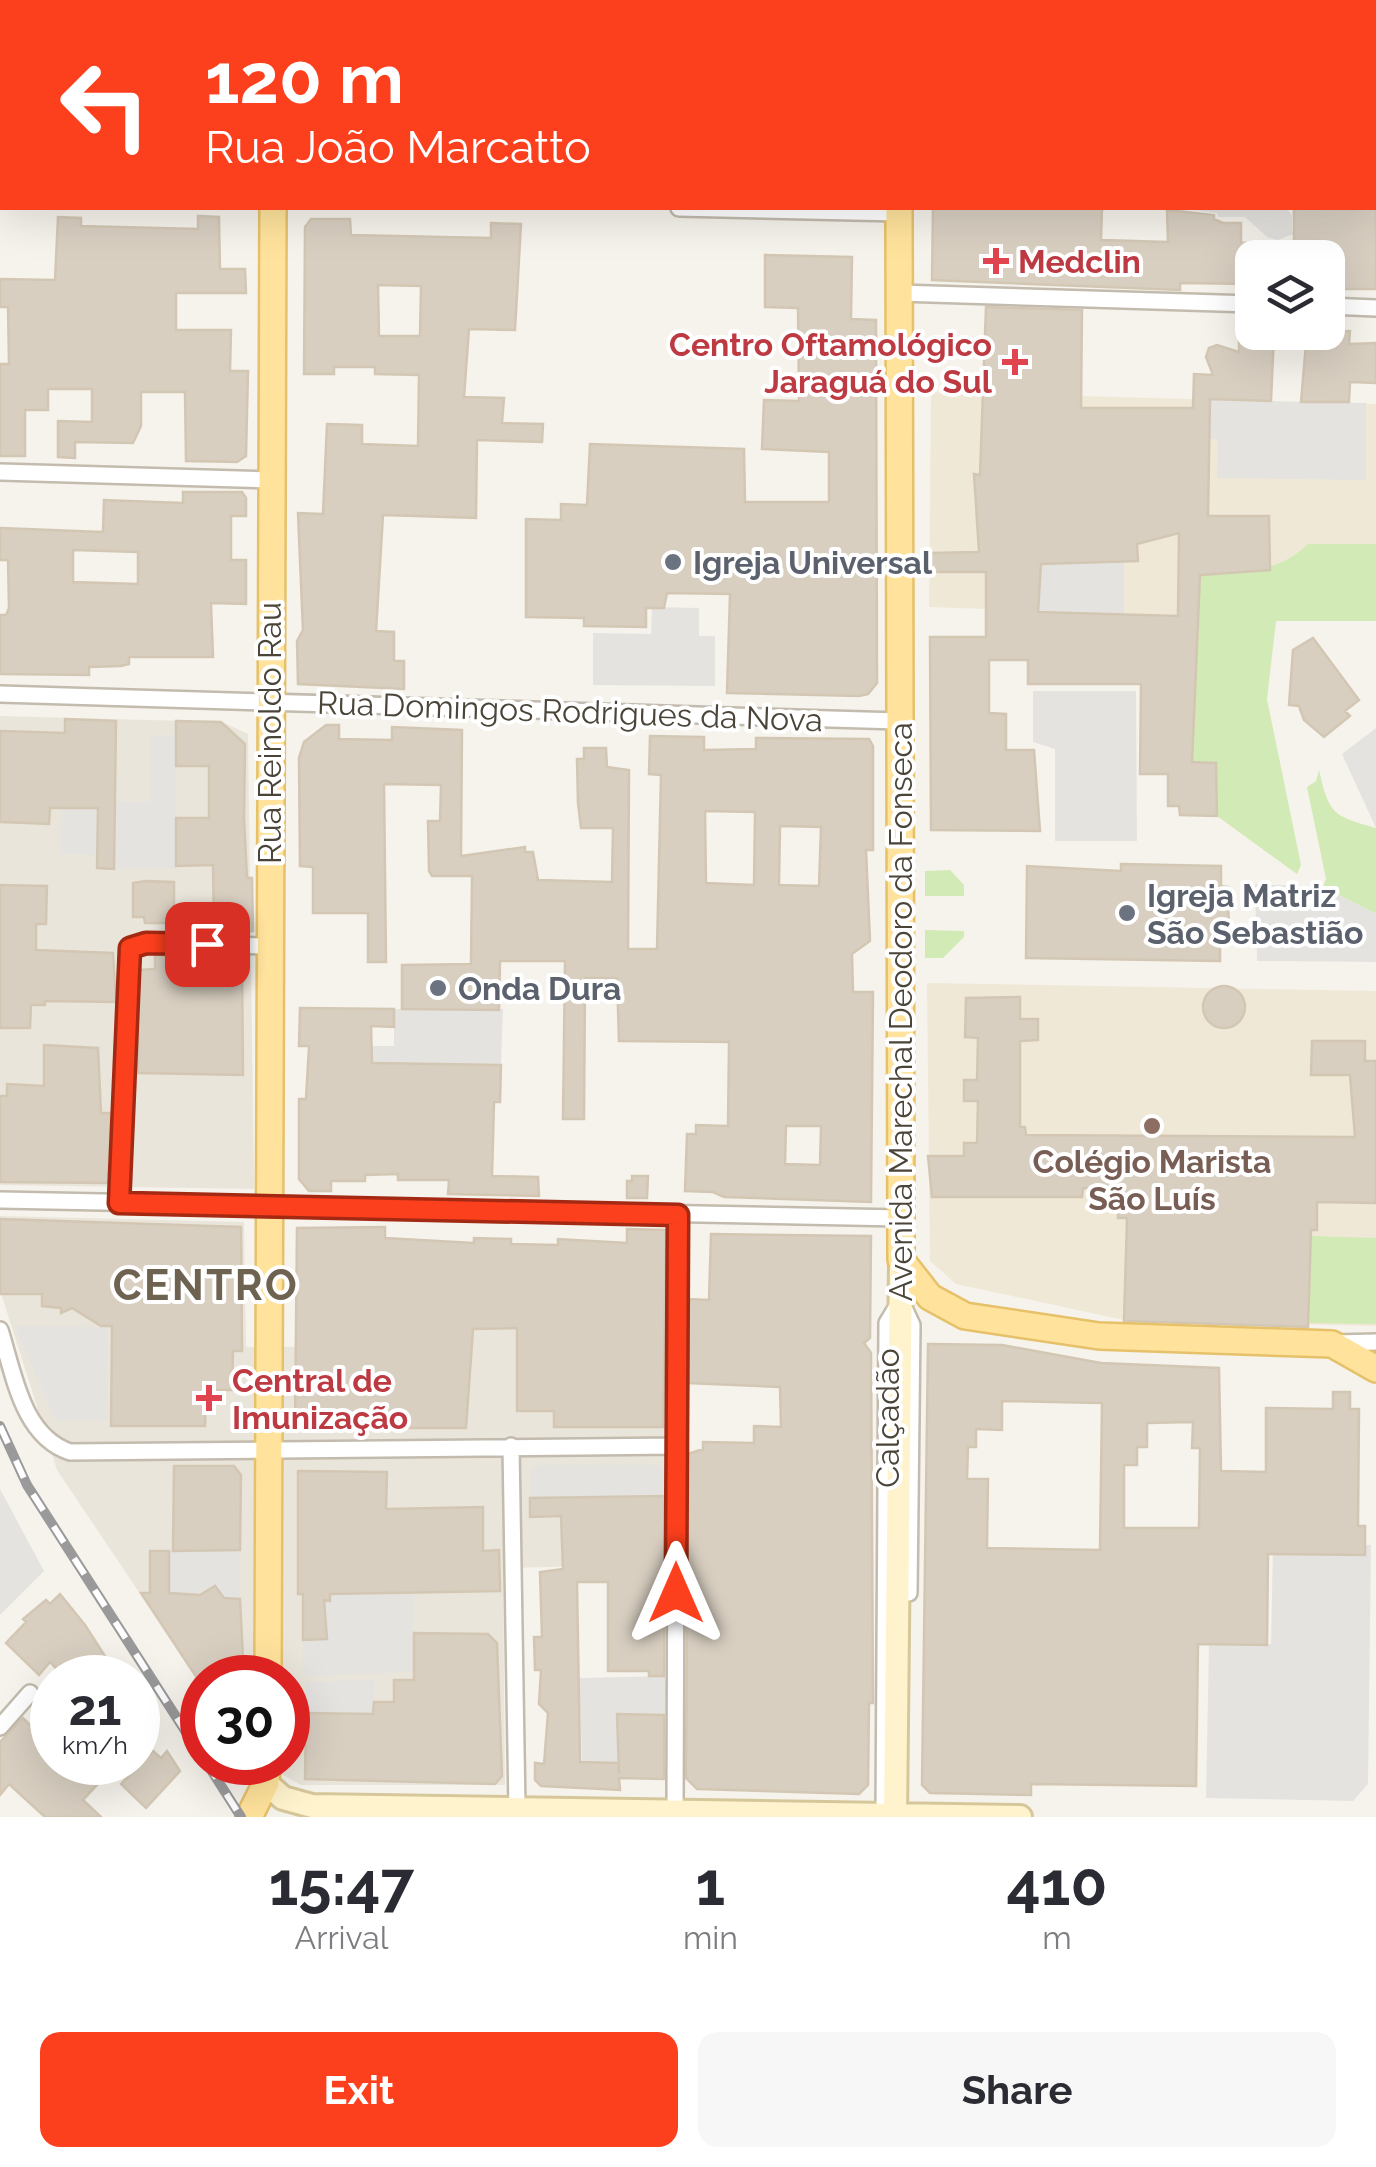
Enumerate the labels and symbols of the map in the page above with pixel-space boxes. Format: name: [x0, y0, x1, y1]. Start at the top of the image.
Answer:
place label: Medclin: [1018, 243, 1141, 280]
marker: Medclin: [983, 248, 1009, 274]
place label: Centro Oftamológico Jaraguá do Sul: [669, 326, 993, 400]
marker: Centro Oftamológico Jaraguá do Sul: [1002, 349, 1028, 375]
place label: Igreja Universal: [693, 544, 933, 581]
marker: Igreja Universal: [662, 551, 684, 573]
street label: Rua Reinoldo Rau: [251, 602, 288, 864]
street label: Rua Domingos Rodrigues da Nova: [317, 684, 823, 738]
street label: Avenida Marechal Deodoro da Fonseca: [882, 722, 919, 1302]
place label: Igreja Matriz São Sebastião: [1147, 877, 1363, 951]
pin: [165, 902, 250, 987]
marker: Igreja Matriz São Sebastião: [1116, 902, 1138, 924]
place label: Onda Dura: [458, 970, 621, 1007]
marker: Onda Dura: [427, 977, 449, 999]
marker: Colégio Marista São Luís: [1141, 1115, 1163, 1137]
place label: Colégio Marista São Luís: [1033, 1143, 1271, 1217]
district label: CENTRO: [113, 1261, 299, 1310]
street label: Calçadão: [869, 1348, 906, 1488]
place label: Central de Imunização: [232, 1362, 408, 1436]
marker: Central de Imunização: [196, 1385, 222, 1411]
position arrow: [624, 1541, 728, 1645]
speed limit sign: 30: [180, 1655, 310, 1785]

